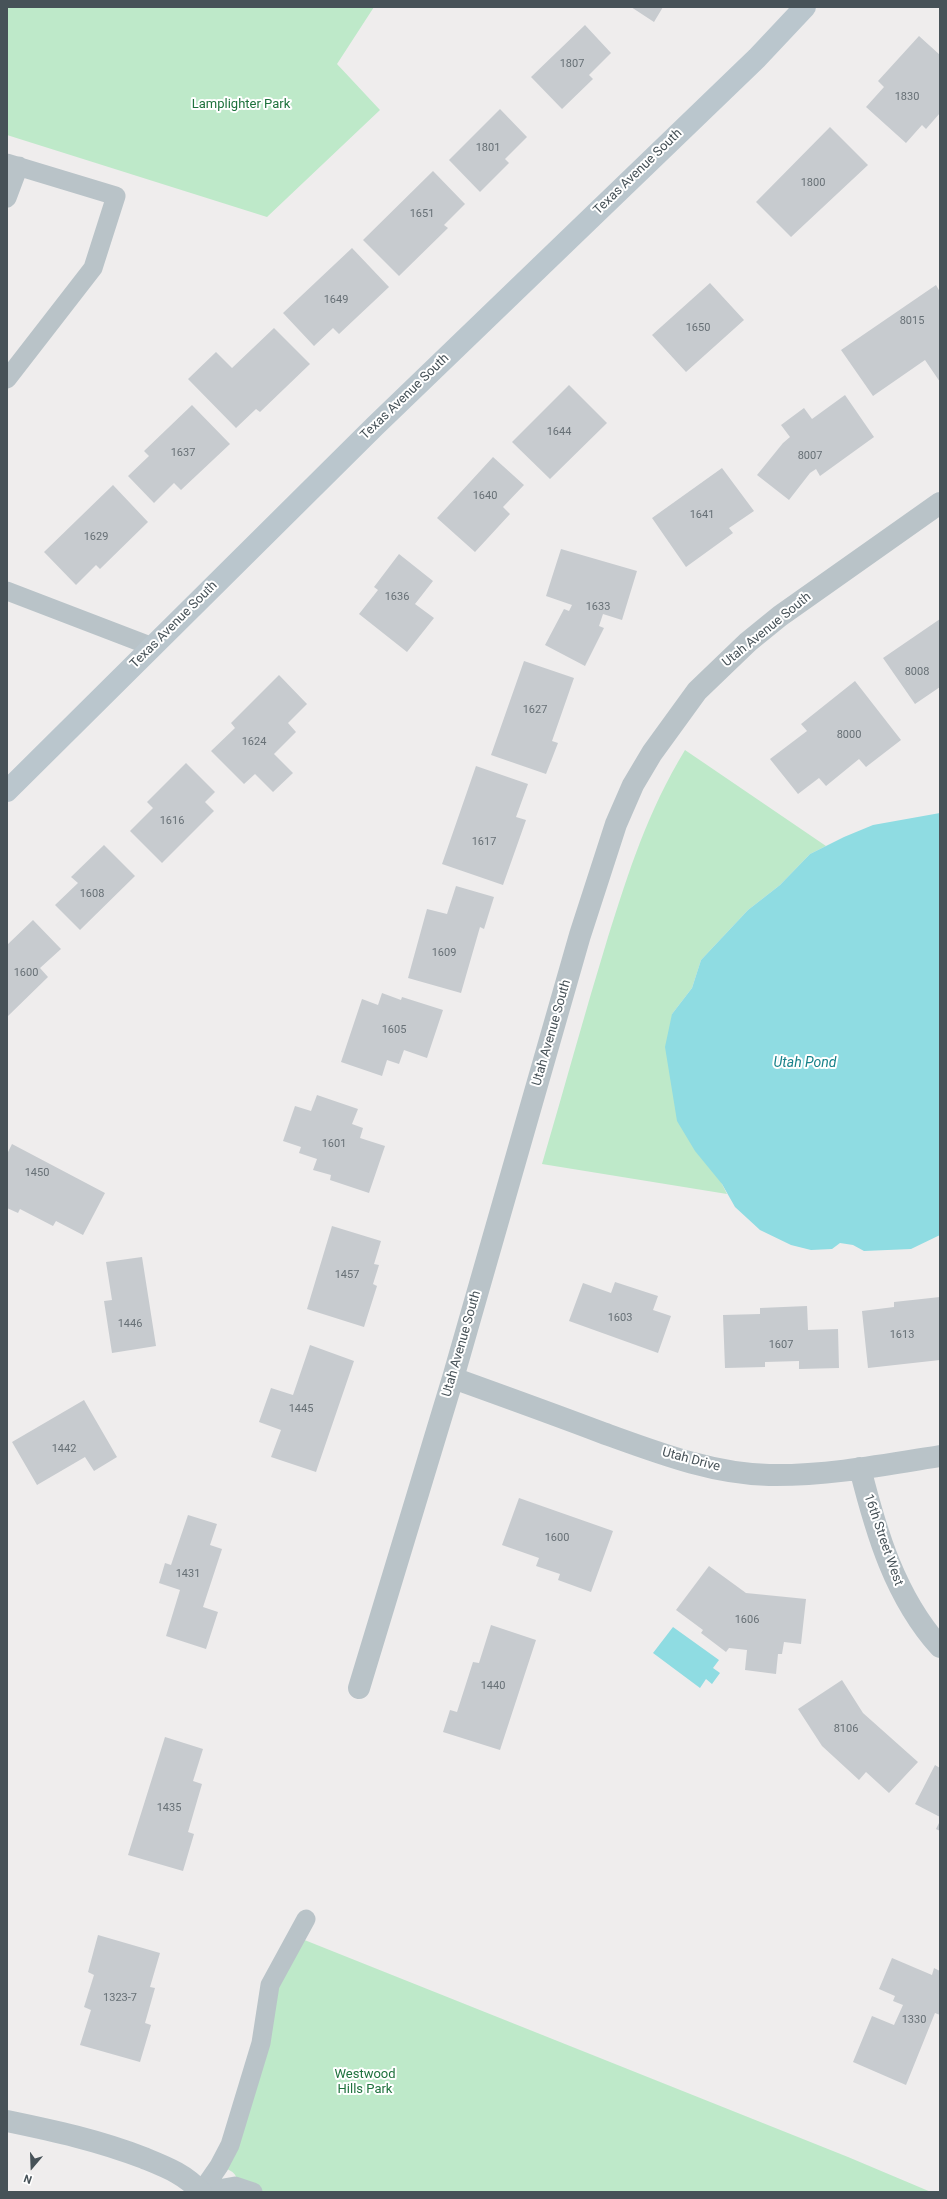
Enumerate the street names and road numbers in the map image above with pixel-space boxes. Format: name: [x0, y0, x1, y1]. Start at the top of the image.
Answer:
street label: Texas Avenue South: [591, 126, 685, 218]
street label: Texas Avenue South: [358, 351, 452, 443]
street label: Texas Avenue South: [127, 578, 221, 672]
street label: Utah Avenue South: [720, 589, 814, 671]
street label: Utah Avenue South: [529, 978, 575, 1088]
street label: Utah Avenue South: [439, 1289, 485, 1399]
street label: Utah Drive: [660, 1445, 722, 1475]
street label: 16th Street West: [860, 1492, 906, 1588]

